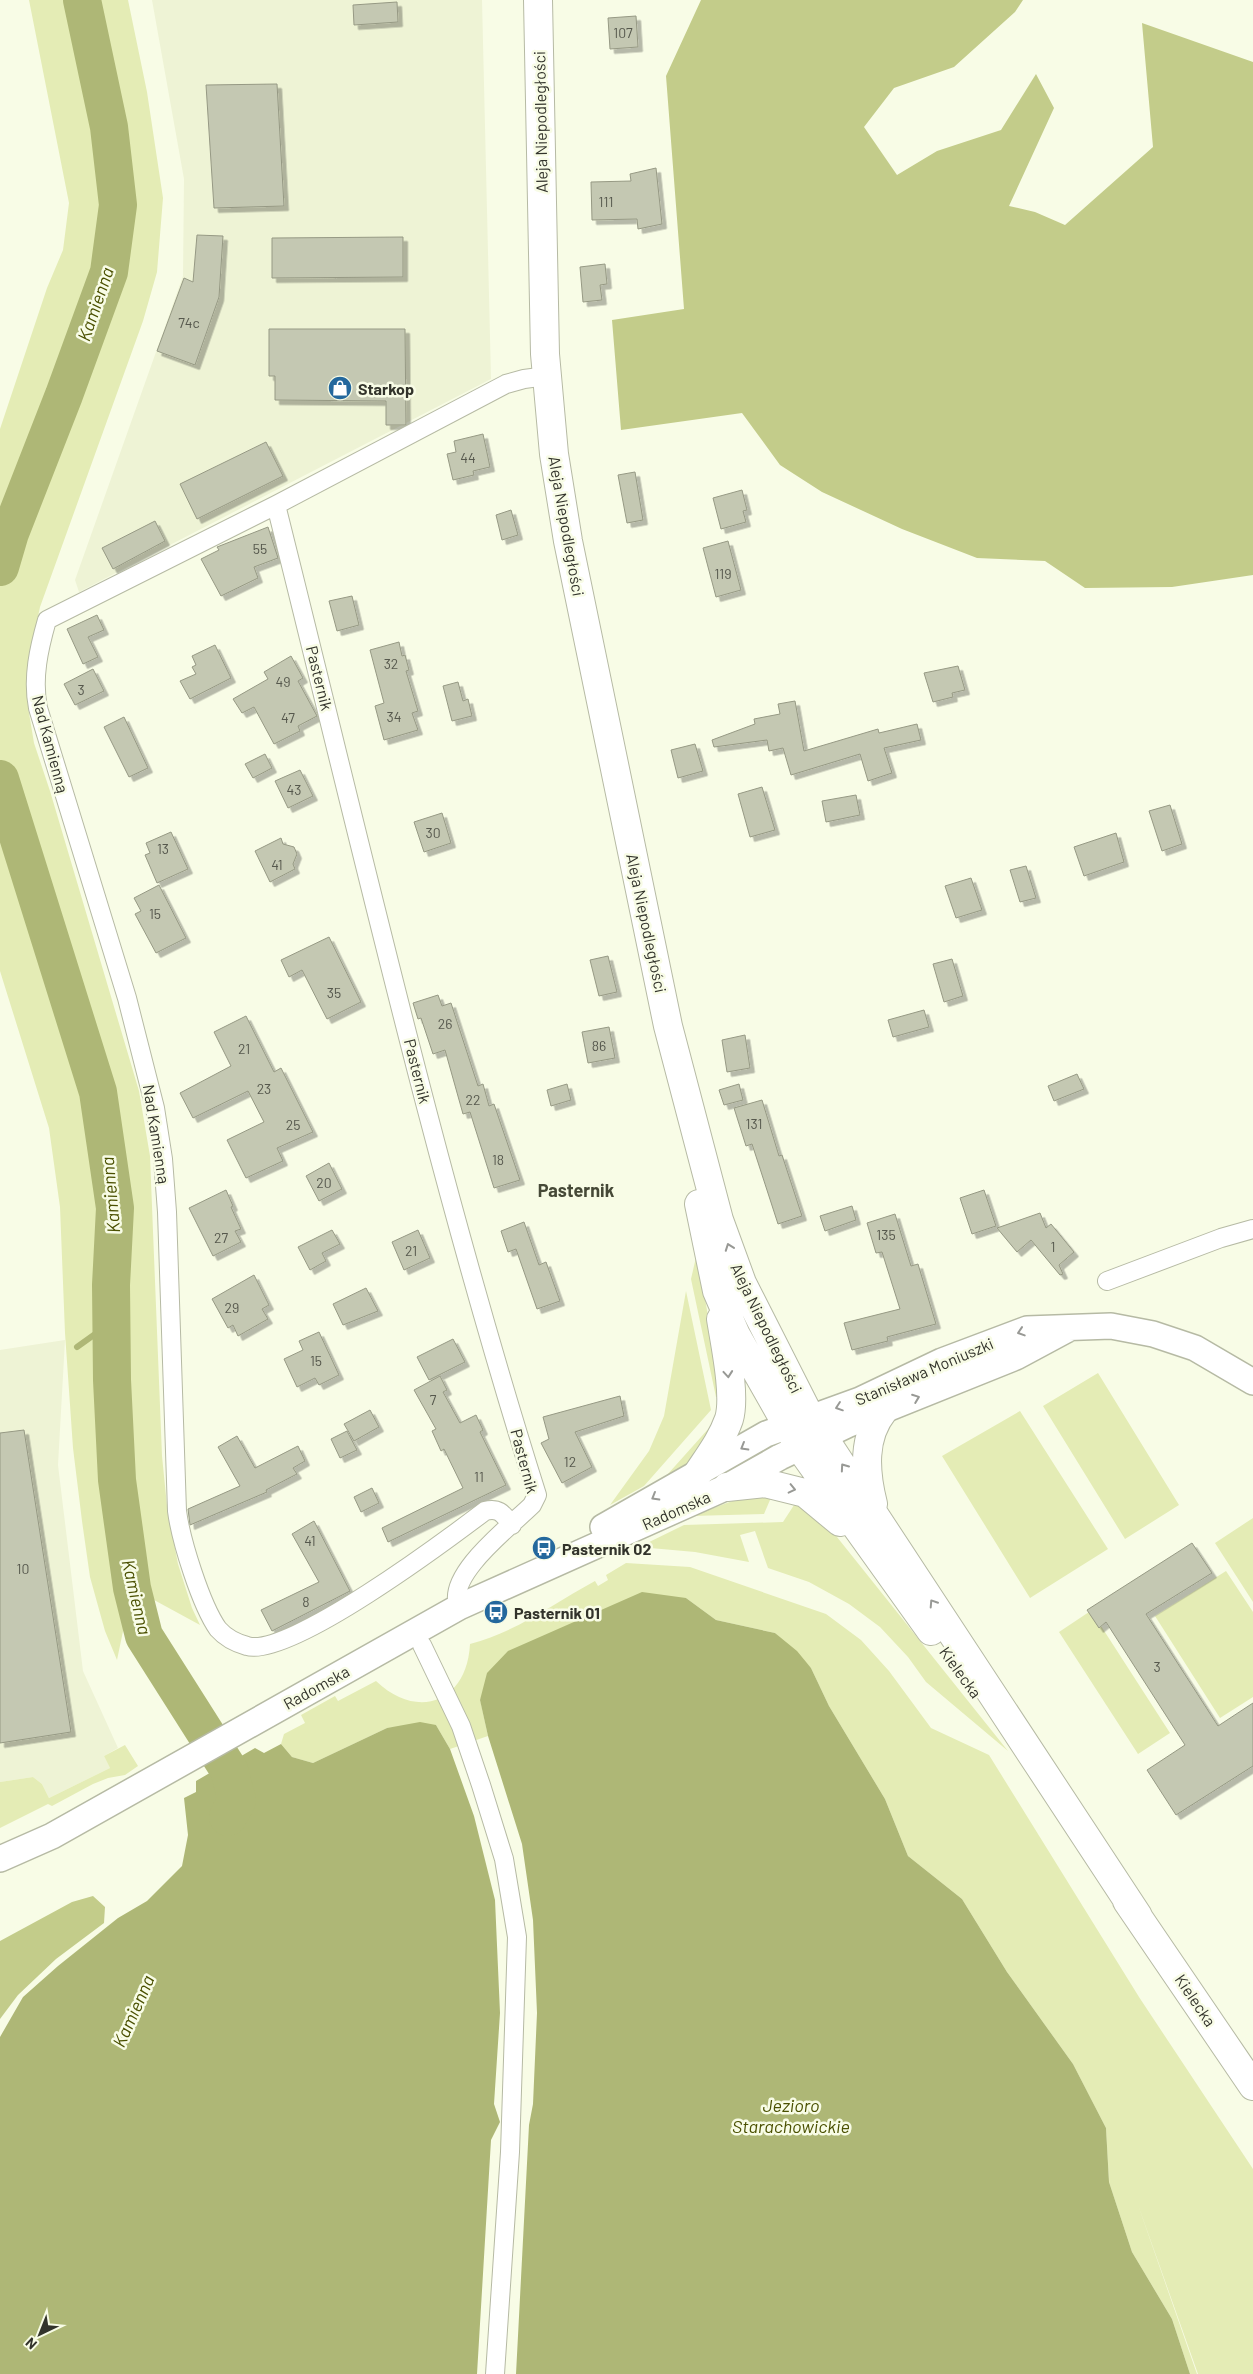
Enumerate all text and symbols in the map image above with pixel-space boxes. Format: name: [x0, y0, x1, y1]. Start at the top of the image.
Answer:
house number: 107: [613, 24, 633, 41]
street label: Aleja Niepodległości: [529, 51, 551, 193]
house number: 111: [599, 193, 613, 210]
water label: Kamienna: [72, 264, 118, 344]
house number: 74c: [178, 314, 200, 331]
shop icon: Starkop: [327, 375, 353, 401]
place label: Starkop: [358, 379, 414, 398]
house number: 44: [460, 449, 476, 466]
street label: Aleja Niepodległości: [545, 454, 589, 598]
house number: 55: [253, 540, 267, 557]
house number: 119: [714, 565, 732, 582]
street label: Pasternik: [303, 644, 337, 712]
house number: 32: [384, 655, 398, 672]
house number: 49: [275, 673, 291, 690]
house number: 3: [77, 681, 85, 698]
street label: Nad Kamienną: [29, 693, 73, 795]
house number: 34: [387, 708, 401, 725]
house number: 47: [281, 709, 295, 726]
house number: 43: [287, 781, 301, 798]
house number: 30: [425, 824, 441, 841]
house number: 13: [157, 840, 169, 857]
street label: Aleja Niepodległości: [623, 852, 671, 994]
house number: 41: [271, 856, 283, 873]
house number: 15: [149, 905, 161, 922]
house number: 35: [327, 984, 341, 1001]
house number: 26: [438, 1015, 452, 1032]
street label: Pasternik: [401, 1037, 435, 1105]
house number: 86: [592, 1037, 606, 1054]
house number: 21: [238, 1040, 250, 1057]
house number: 23: [257, 1080, 271, 1097]
street label: Nad Kamienną: [140, 1083, 174, 1185]
house number: 22: [465, 1091, 481, 1108]
house number: 131: [746, 1115, 762, 1132]
house number: 25: [286, 1116, 300, 1133]
house number: 18: [492, 1151, 504, 1168]
water label: Kamienna: [96, 1156, 124, 1234]
house number: 20: [316, 1174, 332, 1191]
district label: Pasternik: [538, 1179, 615, 1201]
house number: 135: [876, 1226, 896, 1243]
house number: 27: [214, 1229, 228, 1246]
house number: 1: [1051, 1238, 1055, 1255]
house number: 21: [405, 1242, 417, 1259]
one-way arrow: [725, 1243, 735, 1251]
street label: Aleja Niepodległości: [727, 1260, 807, 1396]
house number: 29: [225, 1299, 239, 1316]
one-way arrow: [1018, 1326, 1026, 1336]
street label: Stanisława Moniuszki: [852, 1333, 996, 1409]
house number: 15: [310, 1352, 322, 1369]
one-way arrow: [722, 1370, 733, 1378]
house number: 7: [430, 1391, 437, 1408]
one-way arrow: [911, 1394, 920, 1404]
one-way arrow: [835, 1401, 844, 1411]
street label: Pasternik: [507, 1427, 543, 1495]
one-way arrow: [740, 1440, 749, 1450]
house number: 12: [564, 1453, 576, 1470]
one-way arrow: [841, 1463, 850, 1473]
house number: 11: [474, 1468, 484, 1485]
one-way arrow: [787, 1483, 796, 1494]
street label: Radomska: [639, 1487, 713, 1533]
one-way arrow: [652, 1490, 661, 1500]
house number: 41: [304, 1532, 316, 1549]
bus stop icon: Pasternik 02: [531, 1535, 557, 1561]
place label: Pasternik 02: [562, 1539, 651, 1558]
water label: Kamienna: [118, 1557, 156, 1637]
house number: 10: [17, 1560, 29, 1577]
house number: 8: [302, 1593, 310, 1610]
bus stop icon: Pasternik 01: [483, 1599, 509, 1625]
one-way arrow: [930, 1599, 940, 1608]
place label: Pasternik 01: [514, 1603, 600, 1622]
street label: Kielecka: [936, 1643, 986, 1701]
house number: 3: [1153, 1658, 1161, 1675]
street label: Radomska: [280, 1661, 352, 1713]
street label: Kielecka: [1172, 1970, 1220, 2030]
water label: Kamienna: [107, 1972, 159, 2050]
water label: Jezioro Starachowickie: [732, 2094, 850, 2137]
north arrow: [15, 2309, 65, 2359]
text: N: [22, 2334, 40, 2353]

